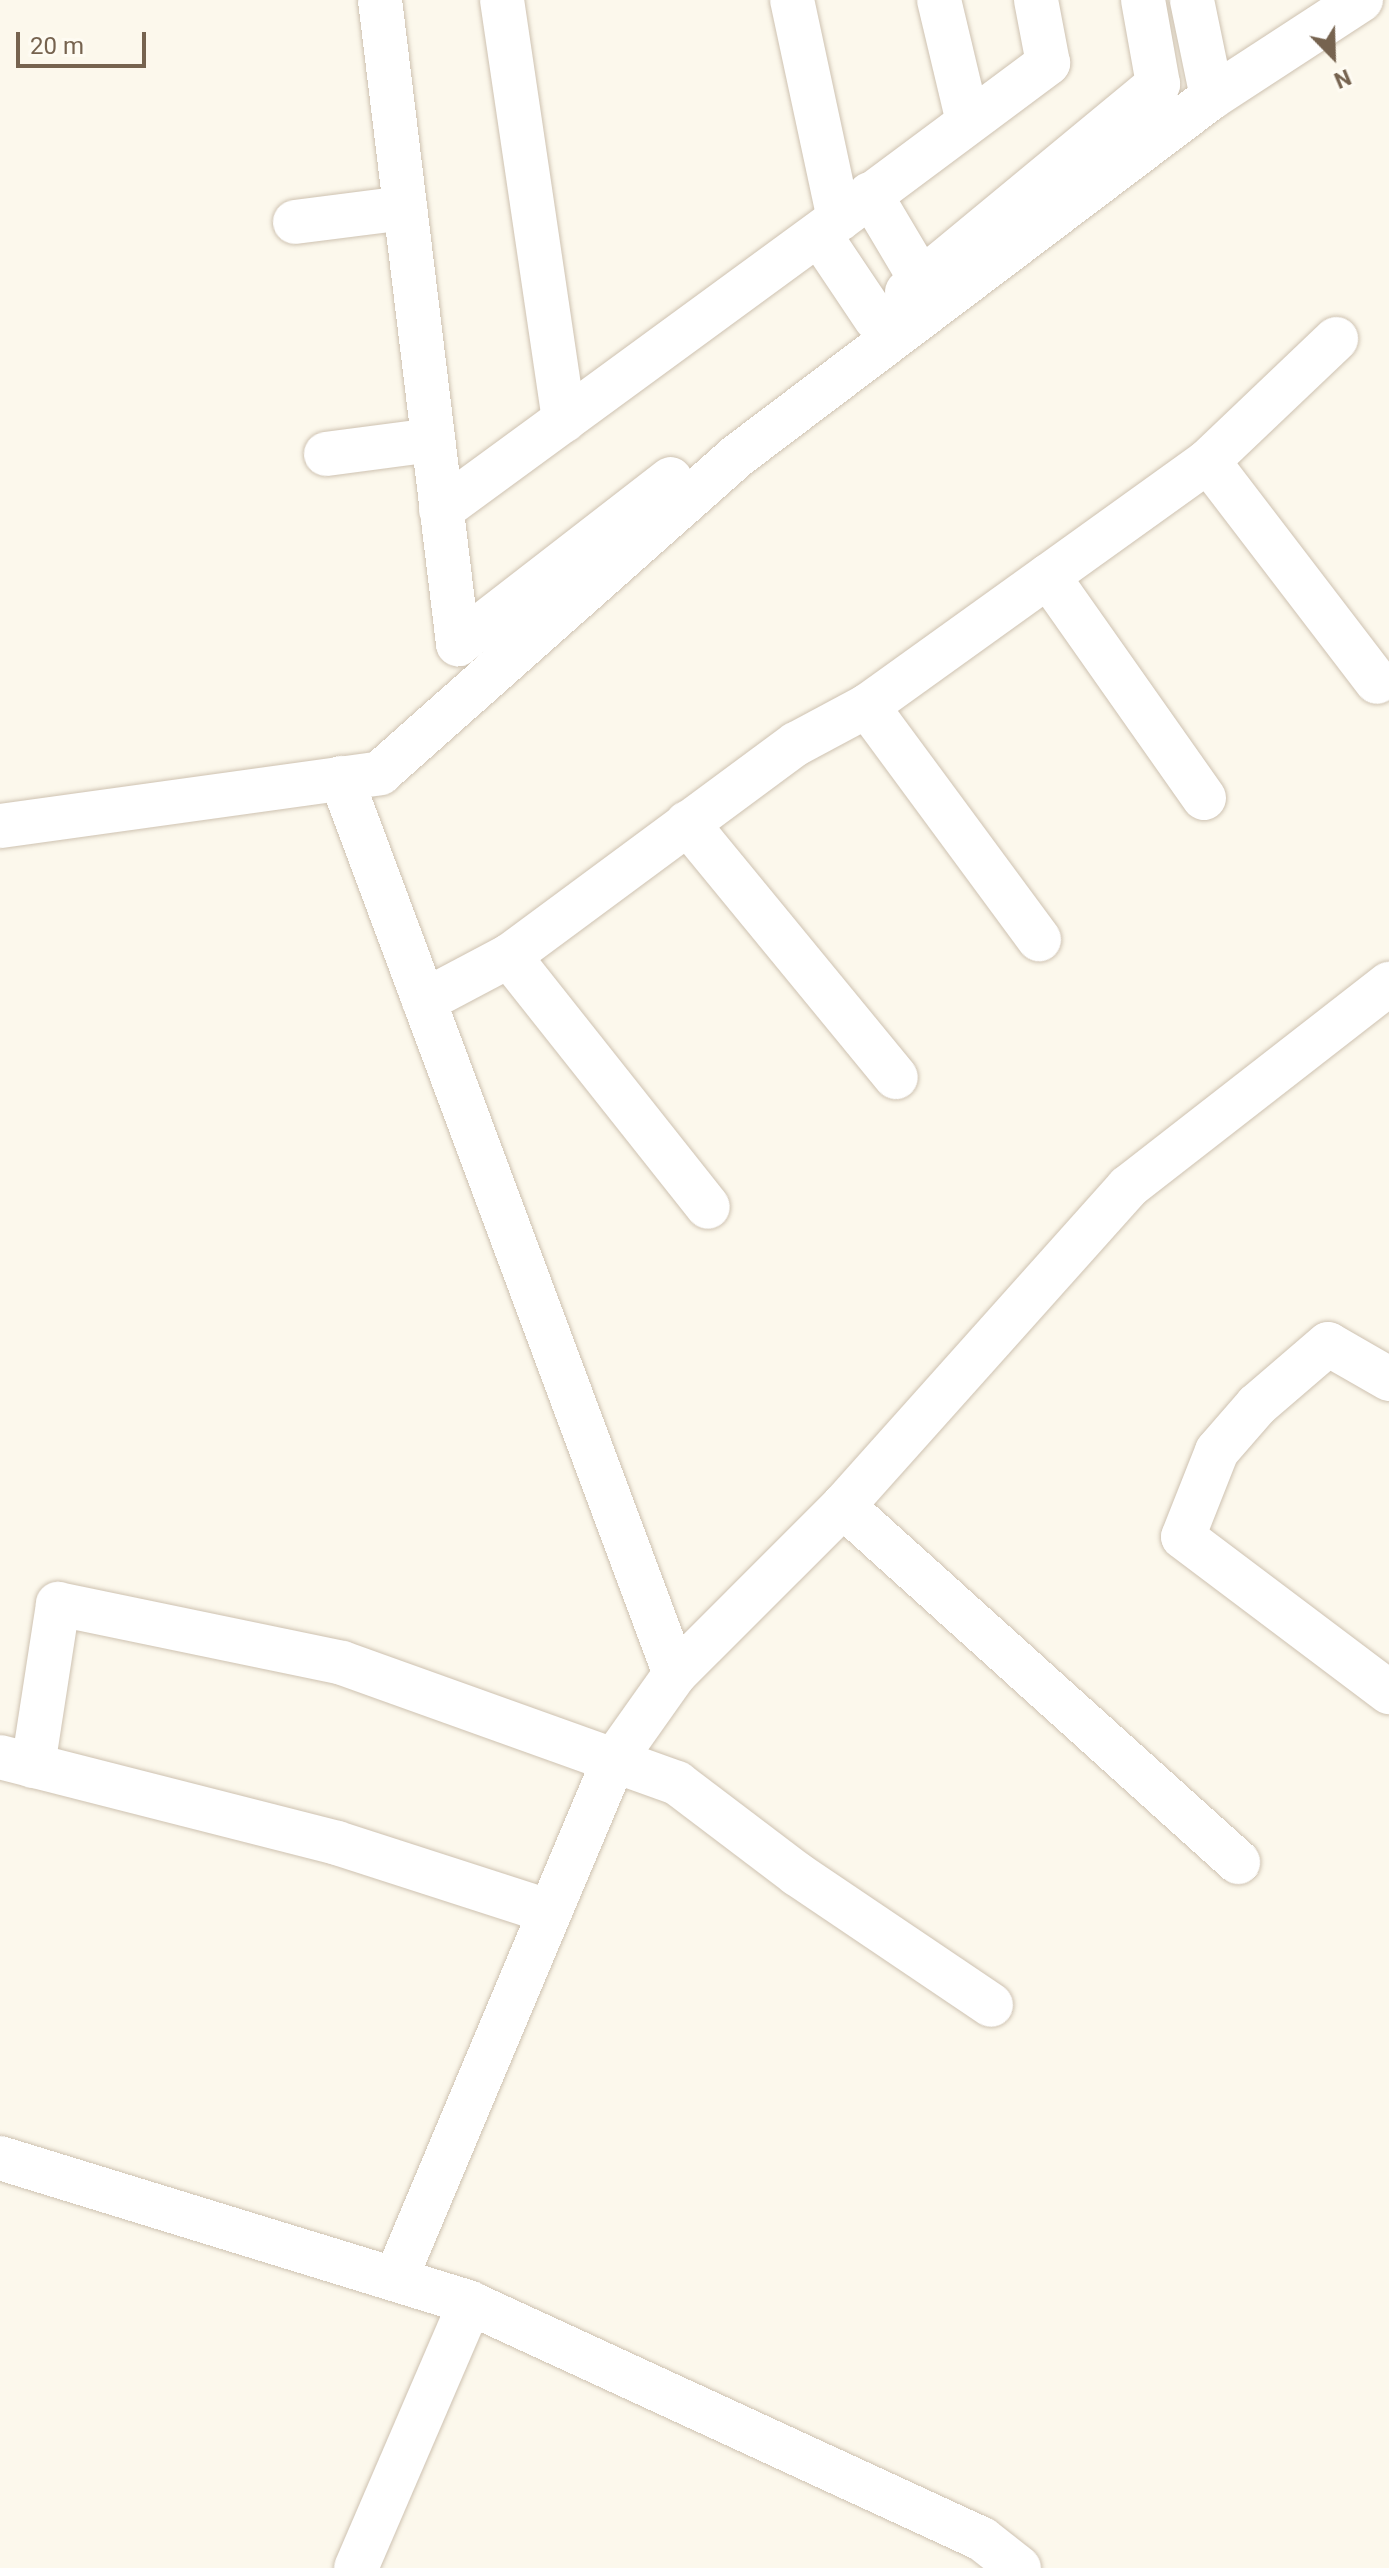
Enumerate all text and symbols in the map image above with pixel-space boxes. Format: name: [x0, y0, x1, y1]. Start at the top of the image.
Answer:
scale bar: [20, 16, 150, 66]
north arrow: [1293, 16, 1373, 96]
text: 20 m: [30, 32, 84, 60]
text: N: [1331, 64, 1355, 93]

